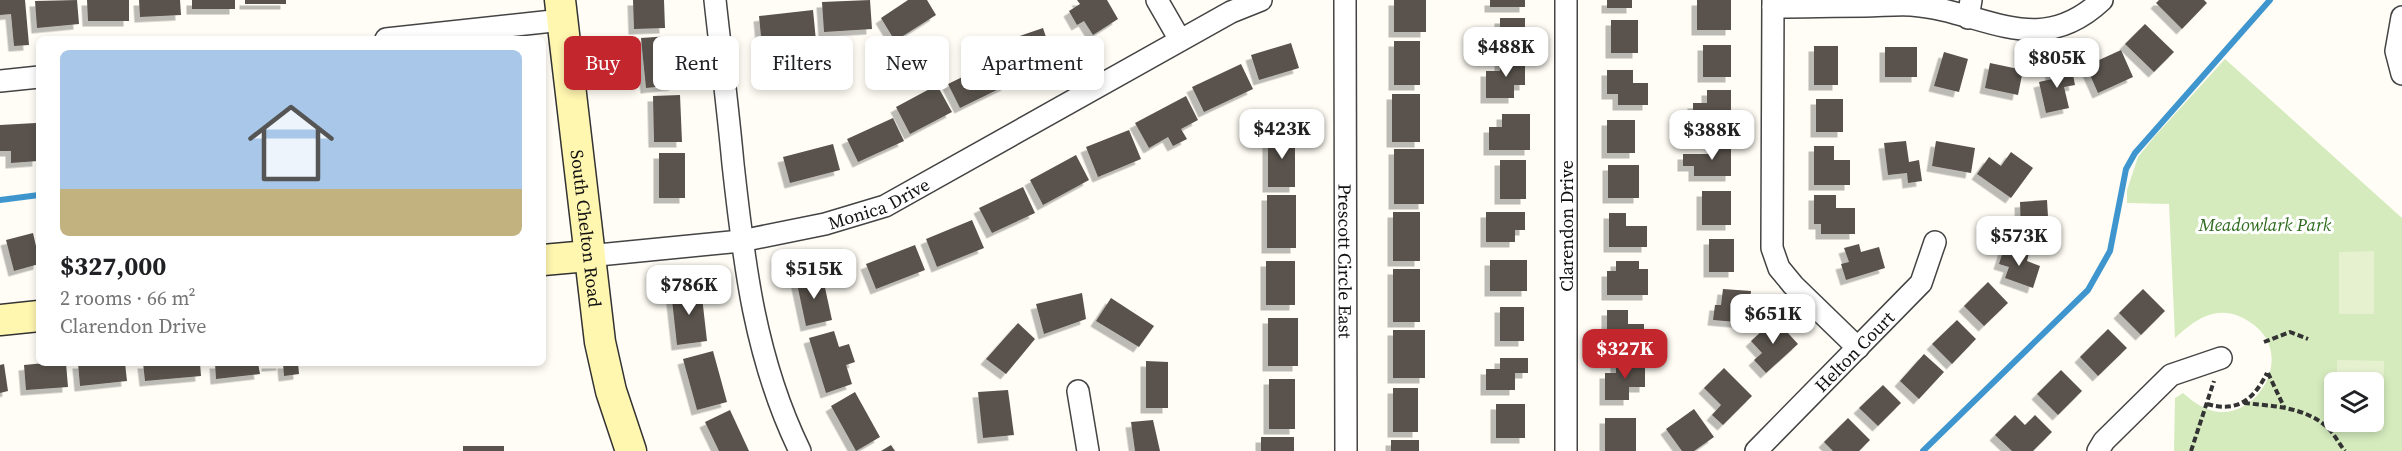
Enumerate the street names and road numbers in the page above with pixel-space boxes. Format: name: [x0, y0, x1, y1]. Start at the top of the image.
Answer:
street label: South Chelton Road: [565, 148, 608, 309]
street label: Clarendon Drive: [1554, 160, 1579, 292]
street label: Monica Drive: [825, 171, 934, 235]
street label: Prescott Circle East: [1333, 184, 1358, 339]
street label: Helton Court: [1809, 305, 1900, 397]

